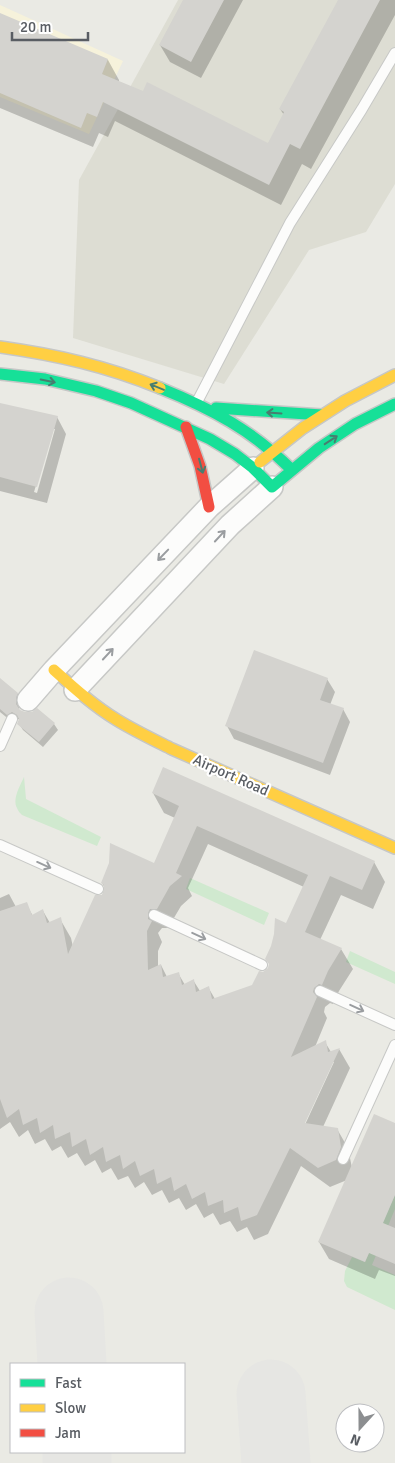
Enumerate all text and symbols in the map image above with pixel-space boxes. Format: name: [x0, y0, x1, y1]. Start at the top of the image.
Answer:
scale bar: [12, 10, 89, 42]
text: 20 m: [20, 18, 51, 36]
one-way arrow: [40, 376, 56, 386]
one-way arrow: [150, 382, 165, 391]
one-way arrow: [266, 409, 282, 418]
one-way arrow: [323, 435, 337, 445]
one-way arrow: [196, 458, 206, 474]
one-way arrow: [214, 530, 226, 543]
one-way arrow: [157, 549, 169, 561]
one-way arrow: [102, 648, 114, 661]
street label: Airport Road: [190, 750, 272, 800]
one-way arrow: [36, 861, 51, 870]
one-way arrow: [191, 931, 206, 941]
one-way arrow: [349, 1004, 364, 1013]
legend: [10, 1363, 185, 1453]
text: Fast: [55, 1374, 82, 1392]
text: Slow: [55, 1399, 86, 1417]
north arrow: [335, 1403, 385, 1453]
text: Jam: [55, 1424, 81, 1442]
text: N: [348, 1430, 363, 1449]

